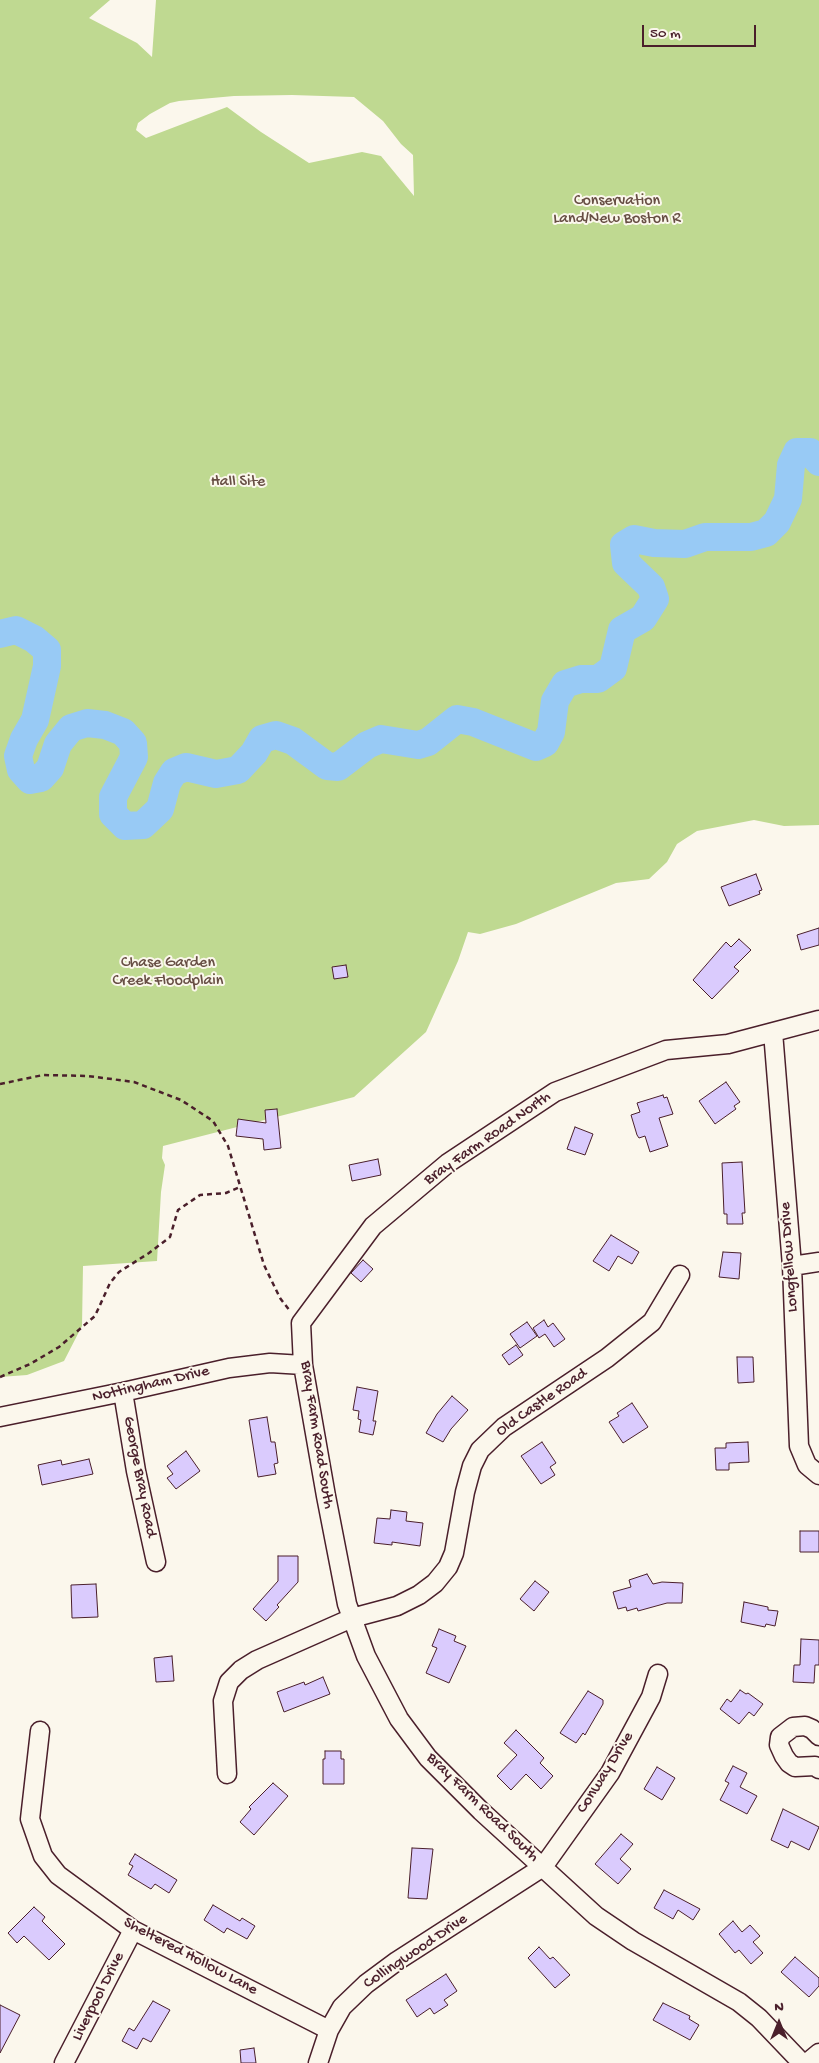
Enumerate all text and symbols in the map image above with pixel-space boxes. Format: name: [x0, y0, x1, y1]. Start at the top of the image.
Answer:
scale bar: [644, 15, 758, 47]
text: 50 m: [650, 25, 681, 43]
park label: Conservation Land/New Boston R: [553, 192, 681, 230]
park label: Hall Site: [211, 473, 265, 493]
park label: Chase Garden Creek Floodplain: [113, 954, 223, 992]
street label: Bray Farm Road North: [421, 1088, 555, 1190]
street label: Longfellow Drive: [777, 1201, 803, 1313]
street label: Bray Farm Road South: [295, 1360, 337, 1510]
street label: Nottingham Drive: [91, 1362, 211, 1408]
street label: Old Castle Road: [493, 1365, 591, 1441]
street label: George Bray Road: [118, 1415, 160, 1539]
street label: Conway Drive: [573, 1729, 639, 1817]
street label: Bray Farm Road South: [422, 1749, 542, 1867]
street label: Collingwood Drive: [360, 1910, 472, 1994]
street label: Sheltered Hollow Lane: [120, 1913, 260, 2001]
street label: Liverpool Drive: [68, 1949, 130, 2045]
north arrow: [754, 1998, 804, 2048]
text: N: [774, 1999, 784, 2016]

